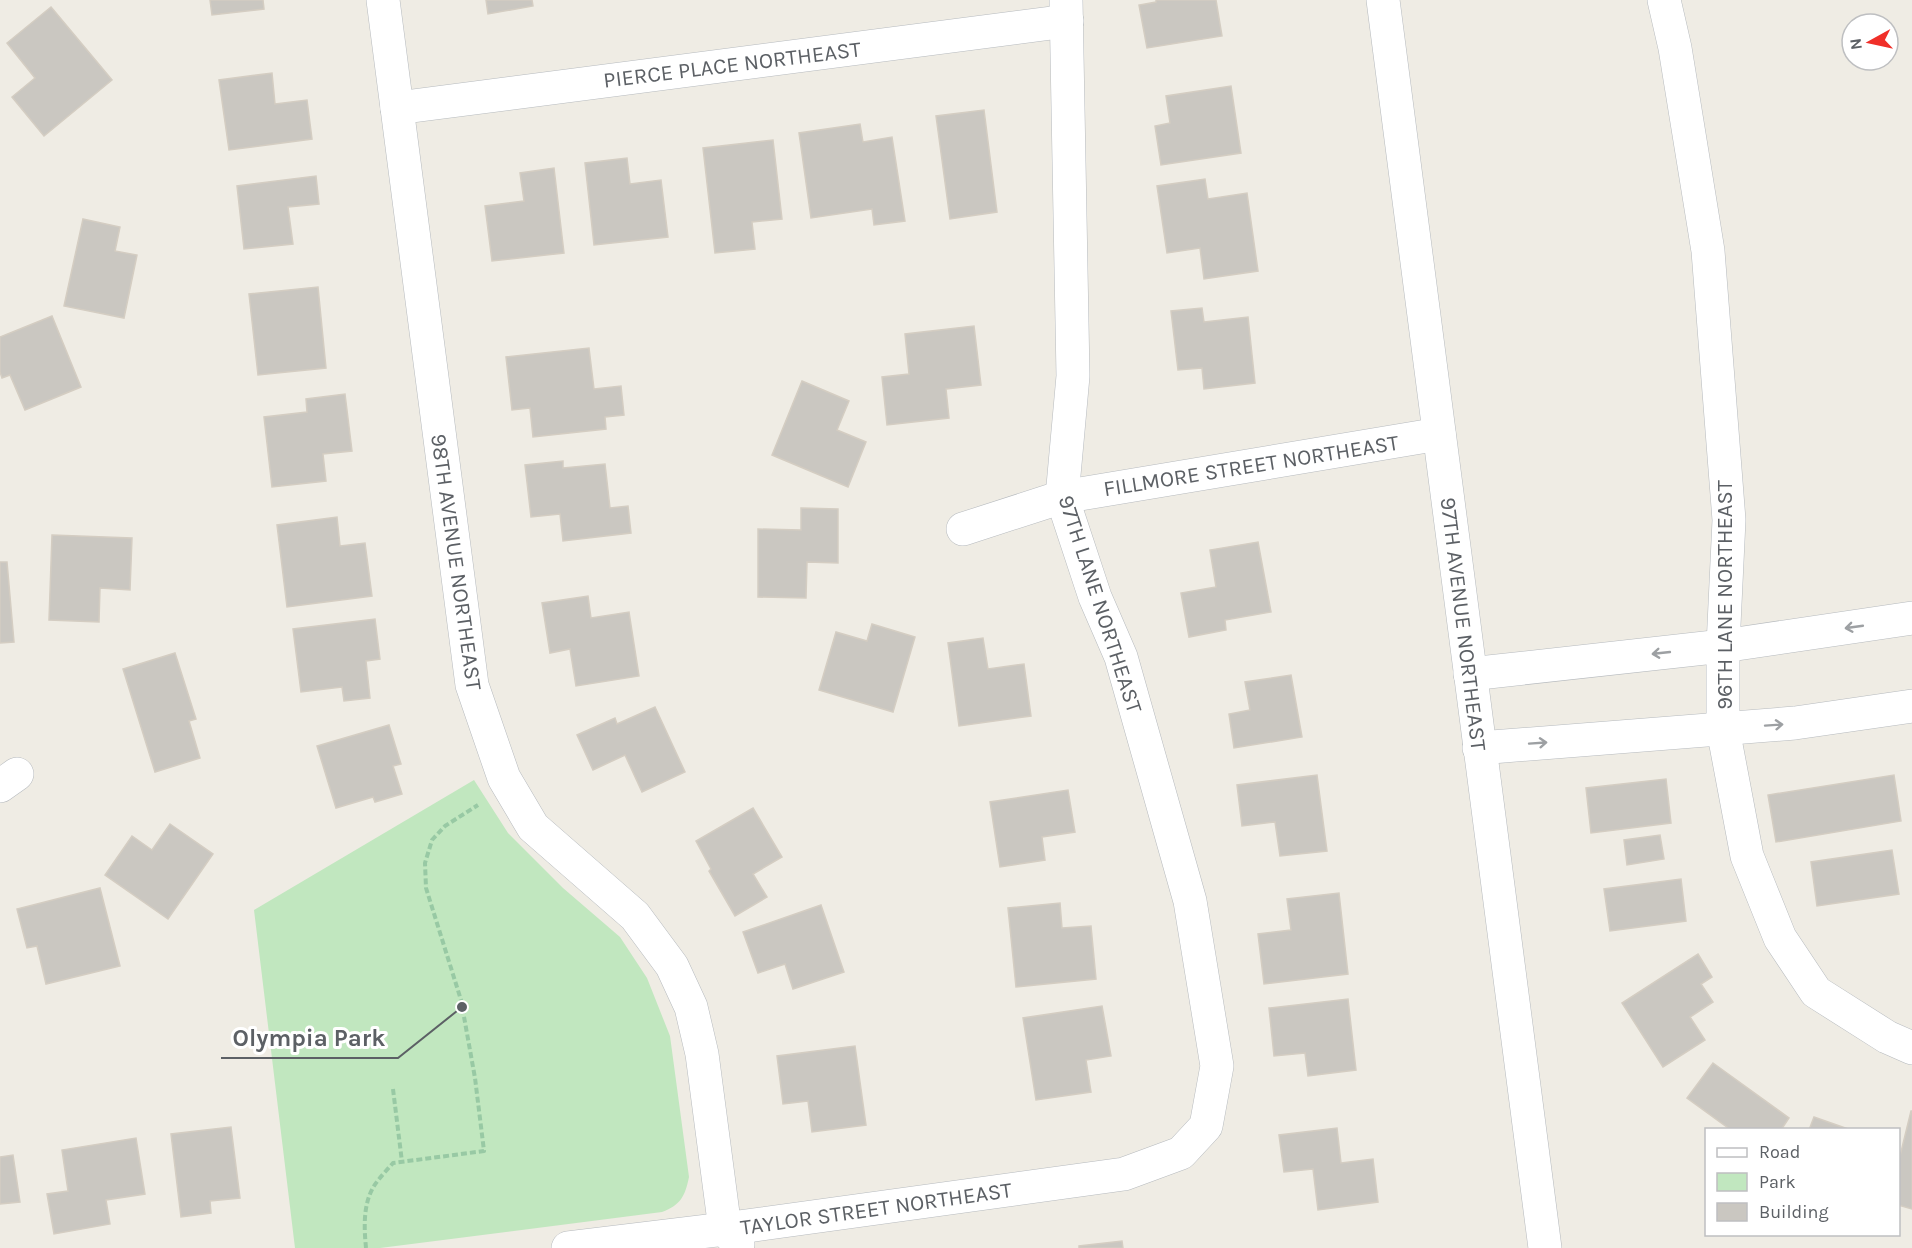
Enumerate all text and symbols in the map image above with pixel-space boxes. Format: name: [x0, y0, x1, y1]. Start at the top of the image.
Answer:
north arrow: [1840, 12, 1900, 72]
street label: PIERCE PLACE NORTHEAST: [602, 36, 862, 94]
text: N: [1845, 37, 1866, 51]
street label: FILLMORE STREET NORTHEAST: [1102, 430, 1401, 502]
street label: 98TH AVENUE NORTHEAST: [425, 432, 487, 692]
street label: 96TH LANE NORTHEAST: [1712, 480, 1738, 710]
street label: 97TH LANE NORTHEAST: [1053, 492, 1148, 716]
street label: 97TH AVENUE NORTHEAST: [1435, 496, 1491, 753]
one-way arrow: [1845, 621, 1865, 632]
one-way arrow: [1651, 648, 1671, 659]
one-way arrow: [1764, 719, 1784, 730]
one-way arrow: [1527, 737, 1547, 748]
callout: Olympia Park: [221, 1016, 398, 1058]
text: Olympia Park: [233, 1024, 385, 1052]
legend: [1705, 1128, 1900, 1236]
text: Road: [1759, 1141, 1800, 1163]
text: Park: [1759, 1171, 1796, 1193]
street label: TAYLOR STREET NORTHEAST: [739, 1177, 1014, 1241]
text: Building: [1759, 1201, 1829, 1223]

